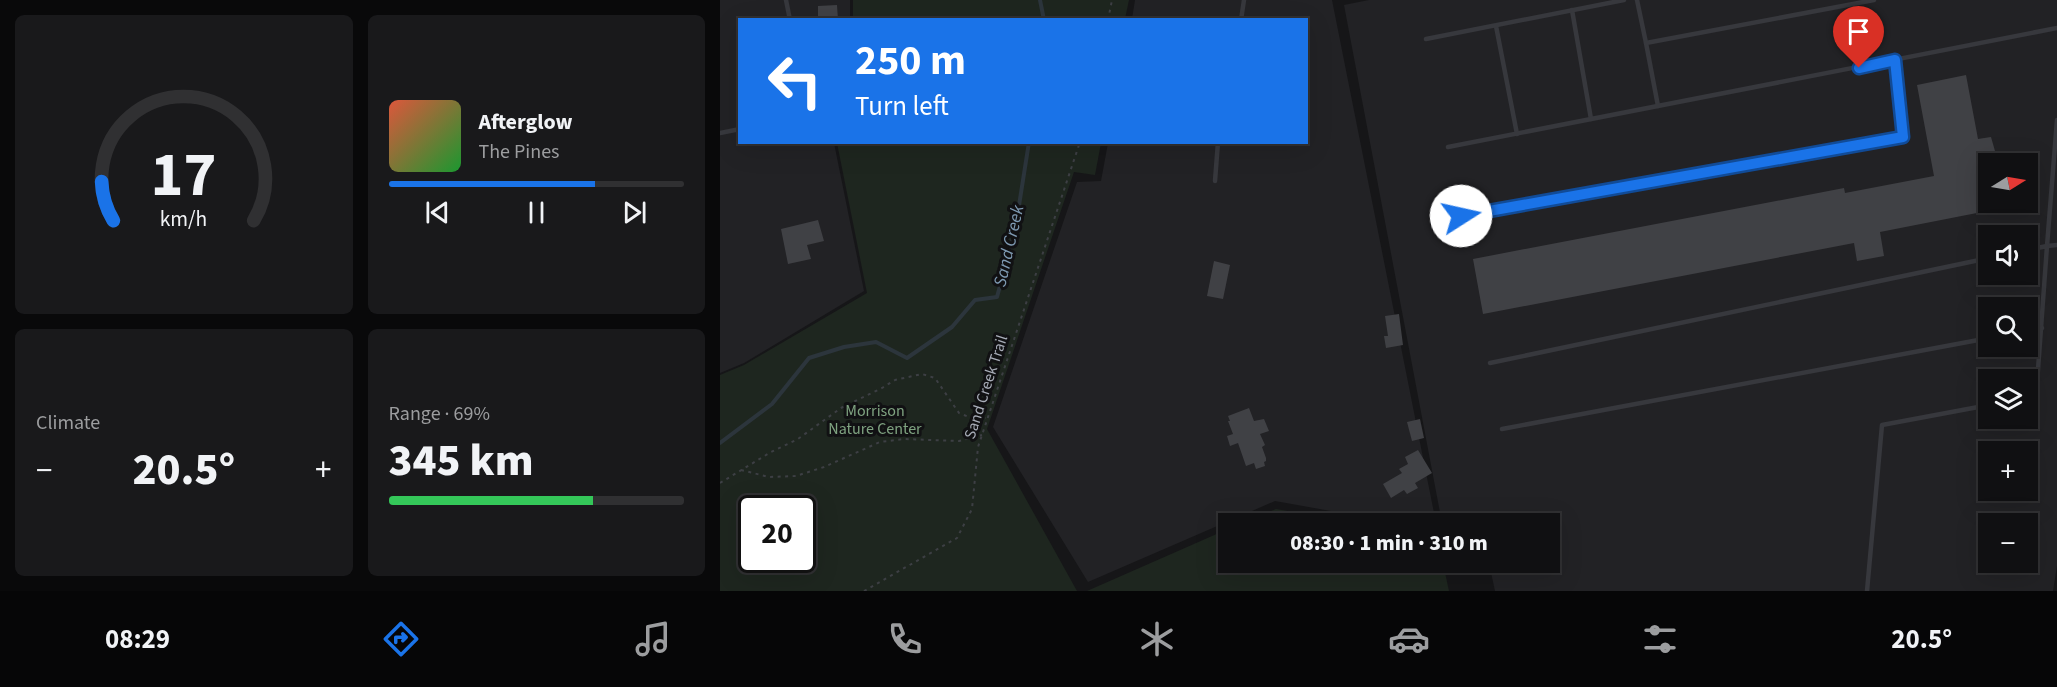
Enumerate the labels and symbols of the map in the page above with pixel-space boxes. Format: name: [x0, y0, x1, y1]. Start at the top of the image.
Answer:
pin: [1833, 6, 1884, 68]
north arrow: [1978, 153, 2038, 213]
position arrow: [1429, 184, 1493, 248]
water label: Sand Creek: [987, 202, 1031, 289]
street label: Sand Creek Trail: [959, 332, 1013, 442]
park label: Morrison Nature Center: [828, 400, 922, 440]
speed limit sign: 20: [738, 495, 816, 573]

